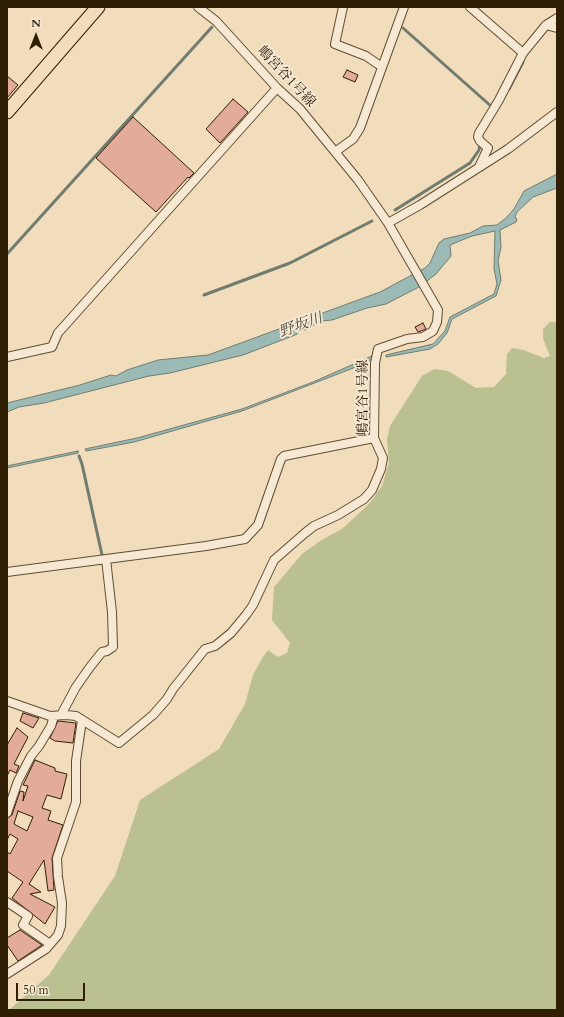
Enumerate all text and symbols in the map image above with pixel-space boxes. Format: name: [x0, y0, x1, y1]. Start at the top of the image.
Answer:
north arrow: [16, 16, 56, 56]
text: N: [31, 16, 41, 31]
street label: 嶋宮谷1号線: [254, 43, 318, 111]
water label: 野坂川: [277, 310, 325, 342]
street label: 嶋宮谷1号線: [356, 359, 372, 437]
scale bar: [18, 975, 87, 1001]
text: 50 m: [23, 982, 49, 998]

